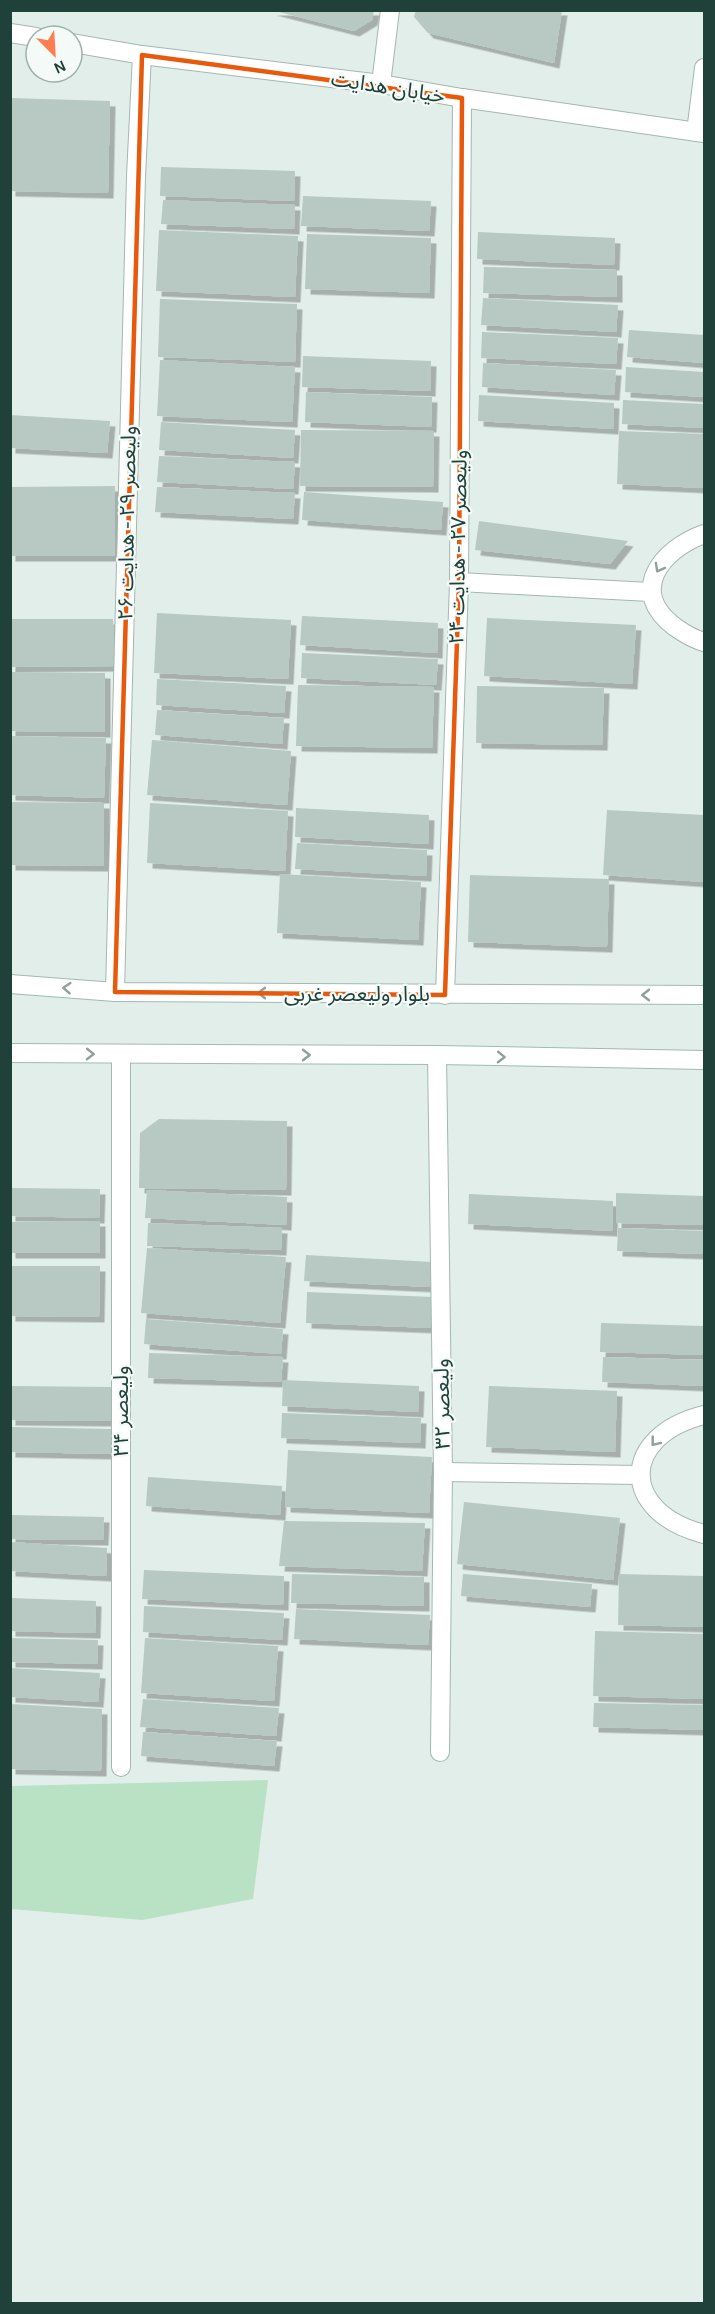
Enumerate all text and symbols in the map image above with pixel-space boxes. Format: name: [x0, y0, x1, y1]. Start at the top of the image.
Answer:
north arrow: [24, 24, 84, 84]
text: N: [51, 56, 69, 78]
street label: خیابان هدایت: [329, 66, 447, 108]
street label: ولیعصر ۲۹ - هدایت ۲۶: [113, 425, 141, 621]
street label: ولیعصر ۲۷ - هدایت ۲۴: [444, 449, 472, 645]
one-way arrow: [655, 562, 666, 572]
one-way arrow: [63, 982, 72, 995]
street label: بلوار ولیعصر غربی: [284, 982, 430, 1006]
one-way arrow: [258, 987, 267, 999]
one-way arrow: [642, 989, 651, 1001]
one-way arrow: [85, 1048, 94, 1060]
one-way arrow: [301, 1049, 310, 1061]
one-way arrow: [496, 1050, 505, 1063]
street label: ولیعصر ۳۲: [429, 1358, 455, 1450]
street label: ولیعصر ۳۴: [109, 1366, 133, 1456]
one-way arrow: [651, 1435, 662, 1446]

